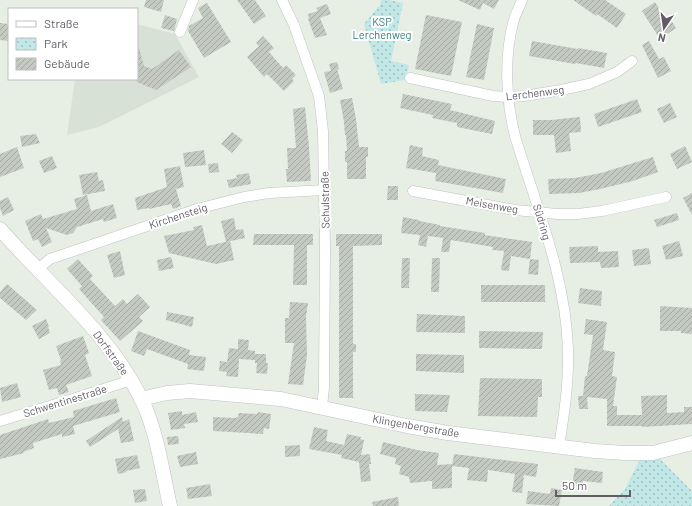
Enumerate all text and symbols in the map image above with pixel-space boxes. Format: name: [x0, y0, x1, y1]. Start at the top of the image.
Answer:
legend: [8, 8, 138, 80]
north arrow: [644, 8, 684, 48]
park label: KSP Lerchenweg: [353, 15, 412, 41]
text: Straße: [44, 16, 79, 30]
text: N: [657, 31, 667, 45]
text: Park: [44, 36, 68, 50]
text: Gebäude: [44, 56, 90, 70]
street label: Lerchenweg: [505, 82, 565, 103]
street label: Schulstraße: [317, 171, 331, 229]
street label: Meisenweg: [465, 194, 519, 216]
street label: Kirchensteig: [147, 200, 209, 231]
street label: Südring: [531, 202, 554, 242]
street label: Dorfstraße: [91, 328, 132, 377]
street label: Schwentinestraße: [21, 382, 108, 419]
street label: Klingenbergstraße: [372, 411, 461, 440]
scale bar: [556, 472, 630, 498]
text: 50 m: [562, 478, 587, 492]

